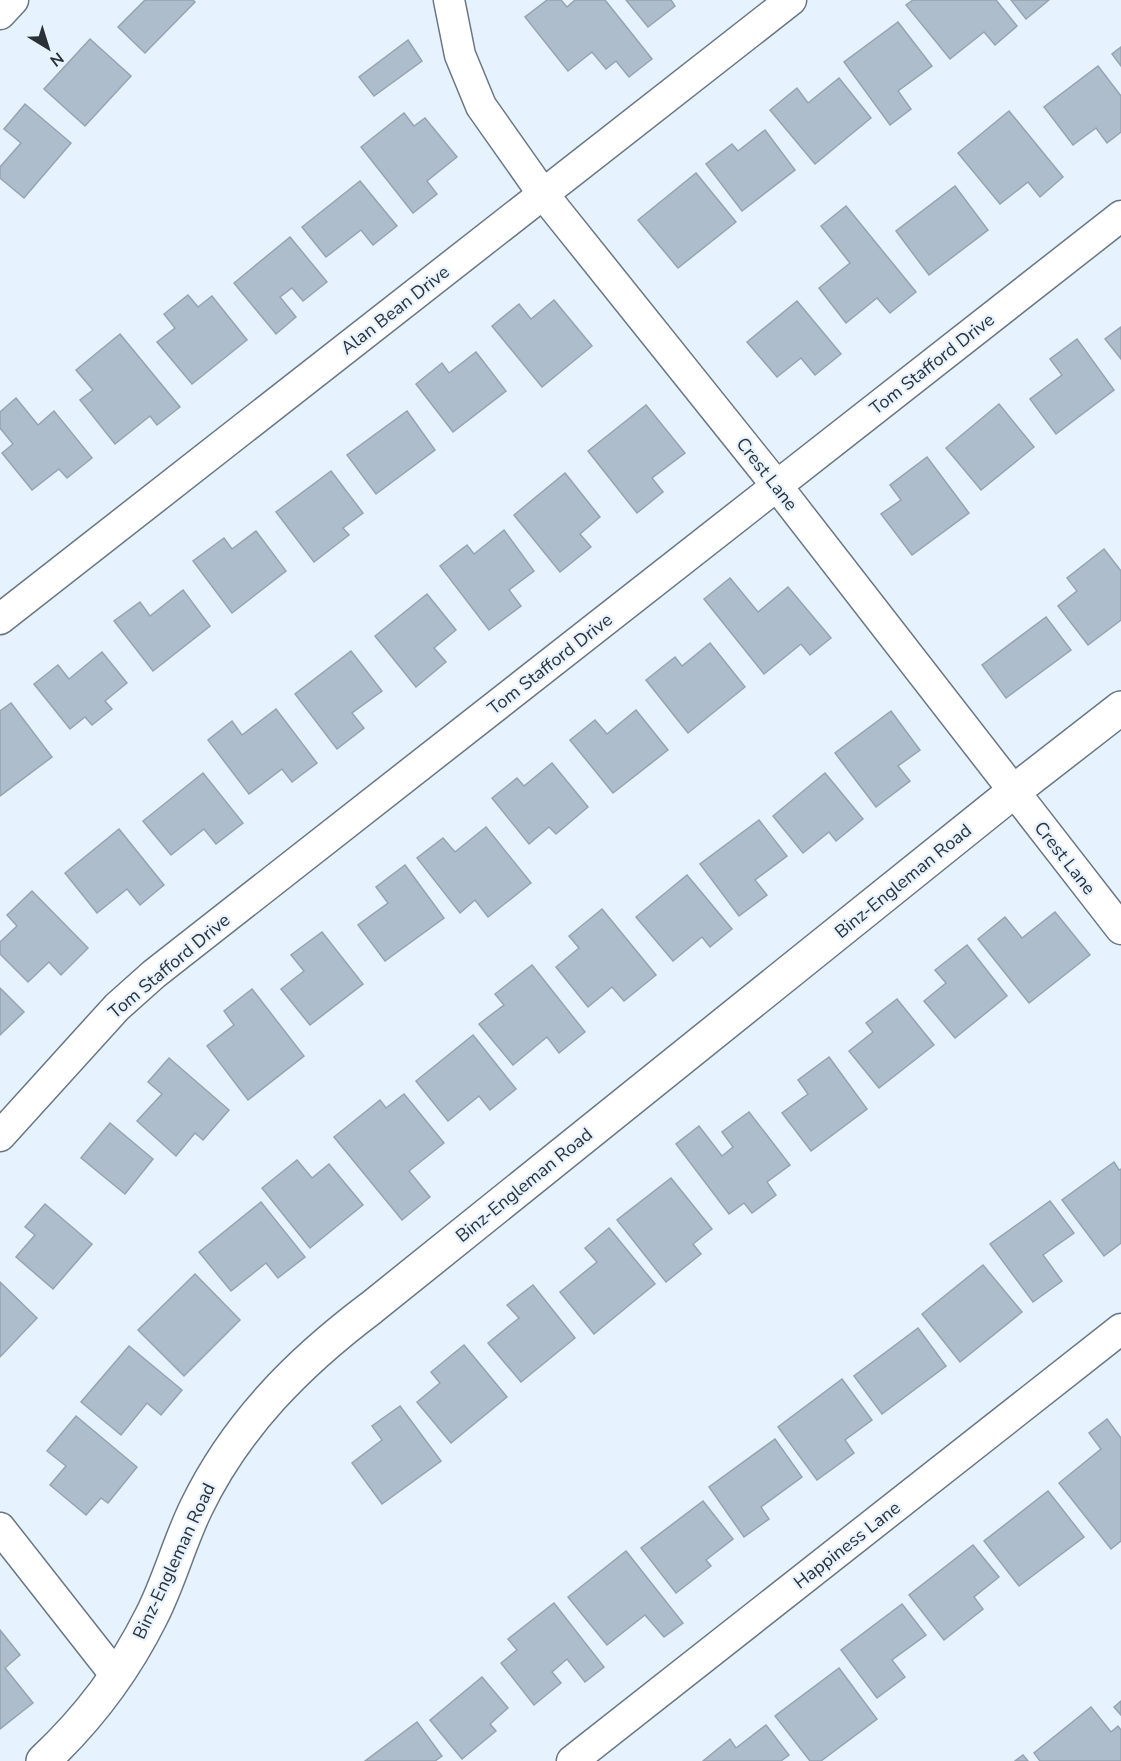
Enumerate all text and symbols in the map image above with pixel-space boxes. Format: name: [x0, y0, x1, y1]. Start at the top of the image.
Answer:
north arrow: [18, 18, 78, 78]
text: N: [45, 47, 68, 71]
street label: Alan Bean Drive: [336, 260, 454, 360]
street label: Tom Stafford Drive: [865, 308, 999, 420]
street label: Crest Lane: [731, 432, 803, 516]
street label: Tom Stafford Drive: [483, 608, 617, 720]
street label: Crest Lane: [1029, 816, 1101, 900]
street label: Binz-Engleman Road: [830, 818, 976, 944]
street label: Tom Stafford Drive: [103, 908, 235, 1024]
street label: Binz-Engleman Road: [451, 1122, 597, 1248]
street label: Binz-Engleman Road: [127, 1479, 221, 1643]
street label: Happiness Lane: [789, 1496, 905, 1594]

